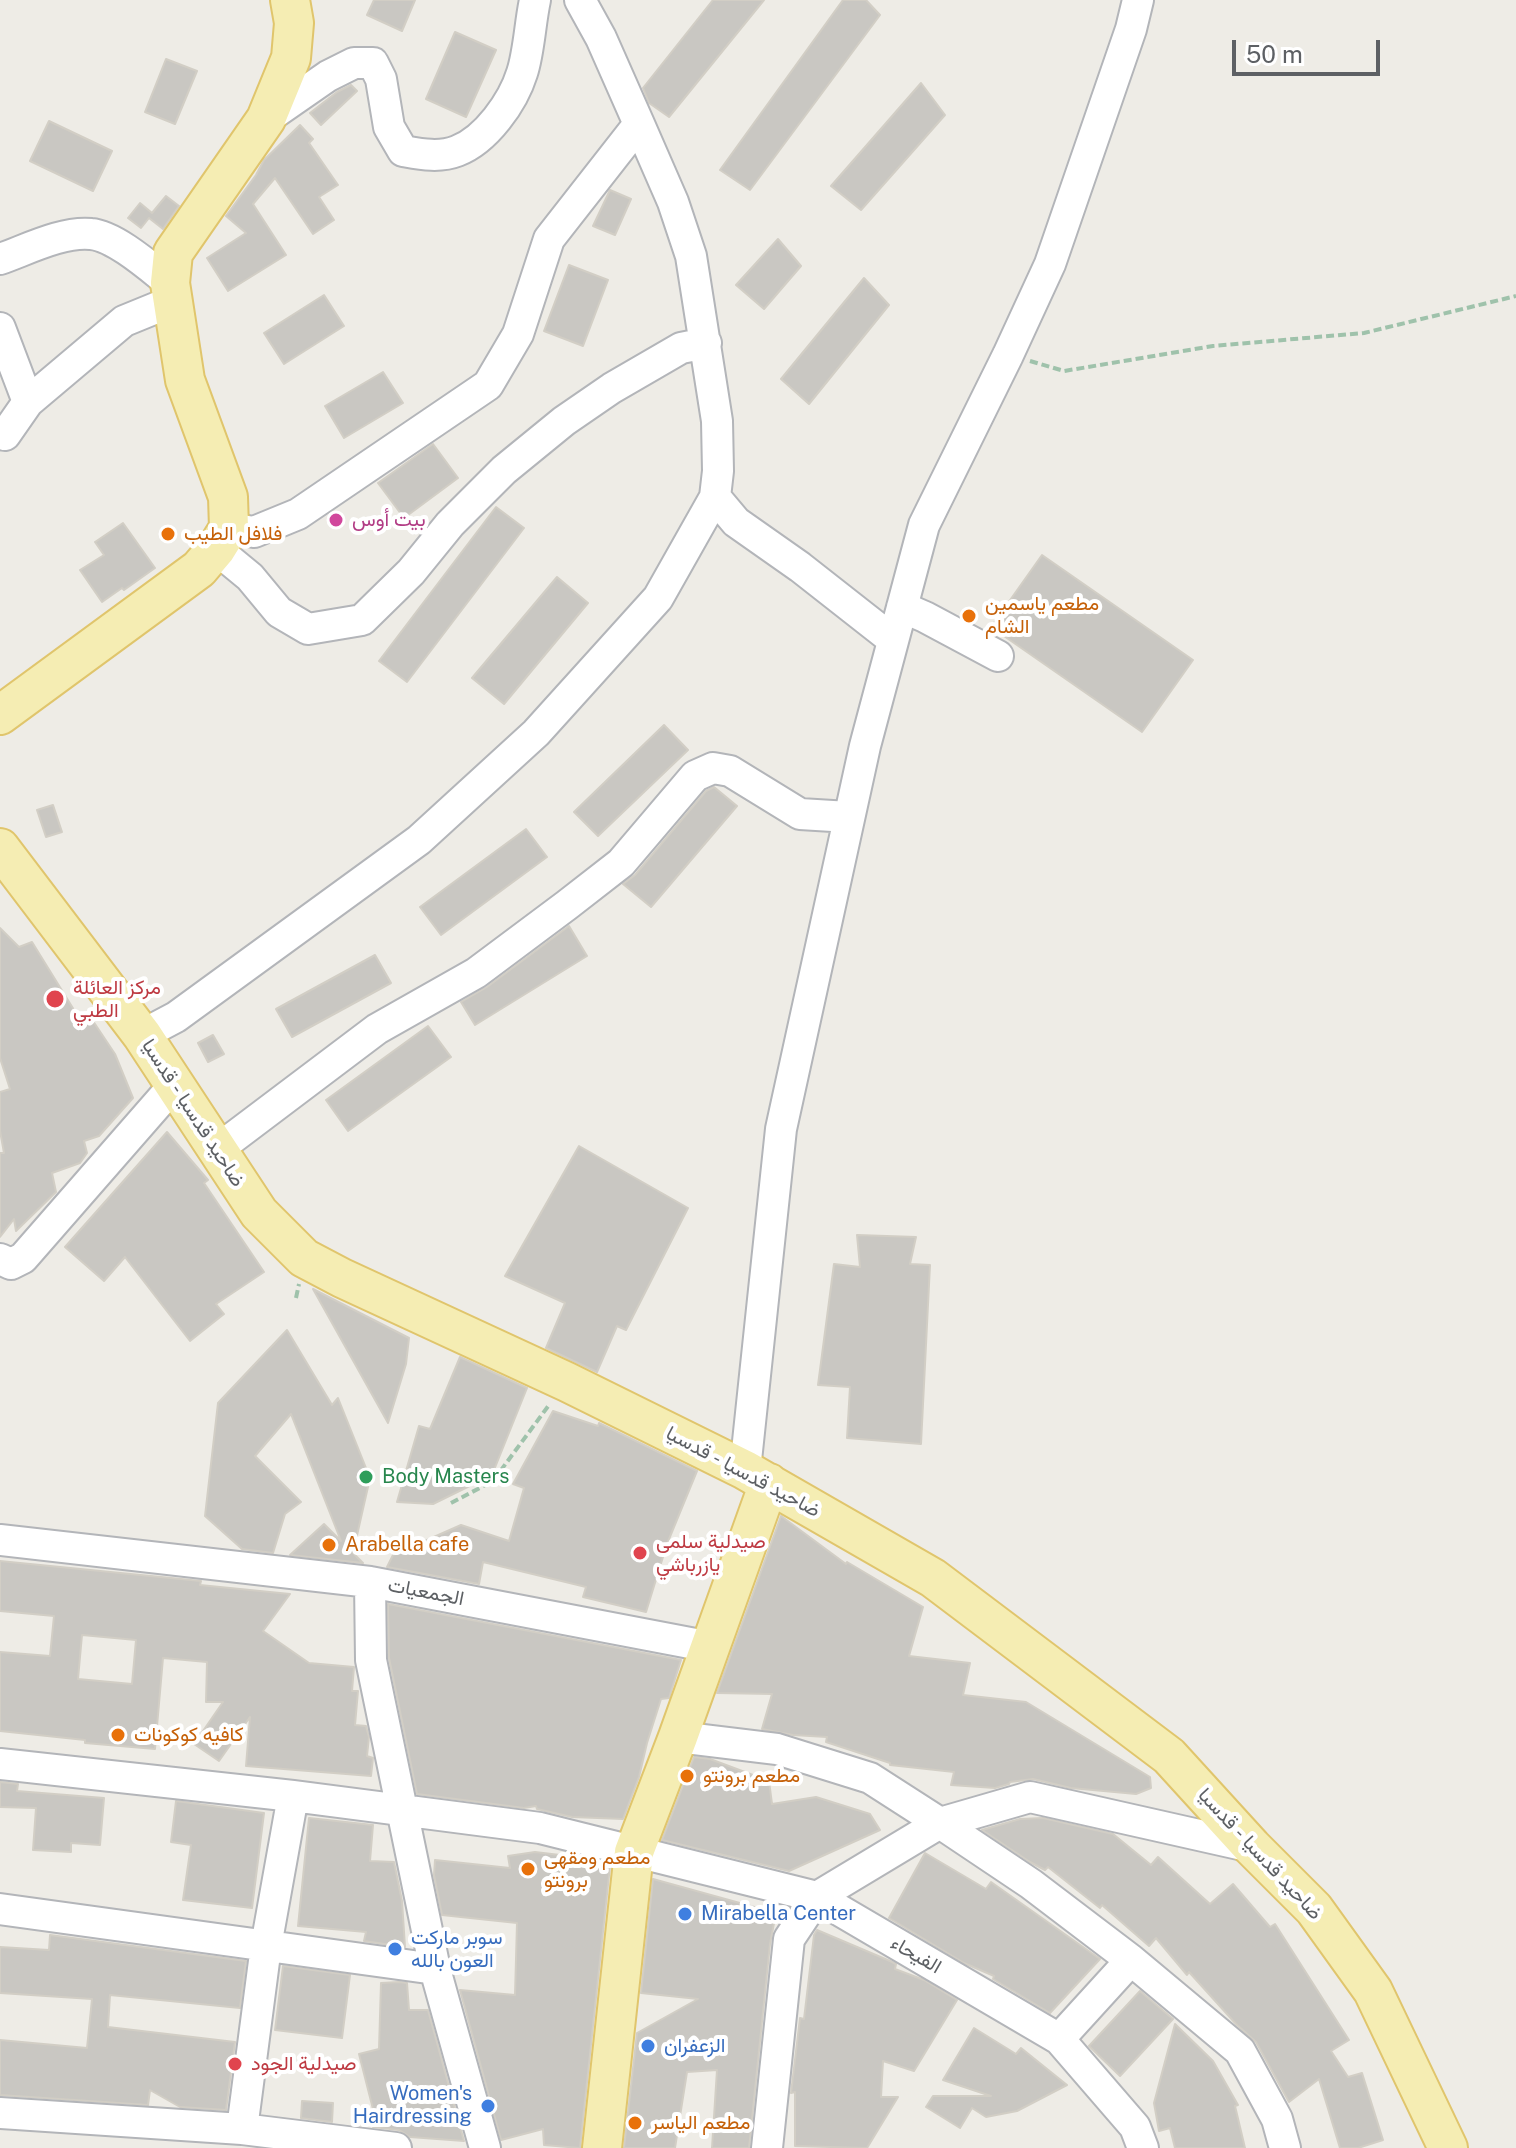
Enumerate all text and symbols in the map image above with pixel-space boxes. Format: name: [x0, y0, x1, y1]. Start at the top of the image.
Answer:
scale bar: [1236, 24, 1384, 74]
text: 50 m: [1246, 40, 1303, 68]
place label: بيت أوس: [352, 508, 426, 532]
marker: بيت أوس: [327, 511, 345, 529]
place label: فلافل الطيب: [184, 522, 282, 546]
marker: فلافل الطيب: [159, 525, 177, 543]
place label: مطعم ياسمين الشام: [985, 592, 1099, 639]
marker: مطعم ياسمين الشام: [960, 607, 978, 625]
place label: مركز العائلة الطبي: [73, 976, 161, 1023]
marker: مركز العائلة الطبي: [44, 988, 66, 1010]
street label: ضاحيد قدسيا - قدسيا: [136, 1035, 250, 1191]
street label: ضاحيد قدسيا - قدسيا: [662, 1421, 824, 1523]
place label: Body Masters: [382, 1465, 509, 1489]
marker: Body Masters: [357, 1468, 375, 1486]
place label: صيدلية سلمى يازرباشي: [656, 1530, 766, 1577]
place label: Arabella cafe: [345, 1533, 469, 1557]
marker: Arabella cafe: [320, 1536, 338, 1554]
marker: صيدلية سلمى يازرباشي: [631, 1544, 649, 1562]
street label: الجمعيات: [386, 1573, 466, 1611]
place label: كافيه كوكونات: [134, 1723, 244, 1747]
marker: كافيه كوكونات: [109, 1726, 127, 1744]
place label: مطعم برونتو: [703, 1764, 800, 1788]
marker: مطعم برونتو: [678, 1767, 696, 1785]
street label: ضاحيد قدسيا - قدسيا: [1193, 1783, 1327, 1925]
place label: مطعم ومقهى برونتو: [544, 1846, 650, 1893]
marker: مطعم ومقهى برونتو: [519, 1860, 537, 1878]
place label: Mirabella Center: [701, 1902, 856, 1926]
marker: Mirabella Center: [676, 1905, 694, 1923]
place label: سوبر ماركت العون بالله: [411, 1926, 503, 1973]
street label: الفيحاء: [886, 1931, 946, 1979]
marker: سوبر ماركت العون بالله: [386, 1940, 404, 1958]
place label: الزعفران: [664, 2034, 725, 2058]
marker: الزعفران: [639, 2037, 657, 2055]
place label: صيدلية الجود: [251, 2052, 356, 2076]
marker: صيدلية الجود: [226, 2055, 244, 2073]
place label: Women's Hairdressing: [353, 2082, 472, 2129]
marker: Women's Hairdressing: [479, 2097, 497, 2115]
place label: مطعم الياسر: [651, 2111, 751, 2135]
marker: مطعم الياسر: [626, 2114, 644, 2132]

